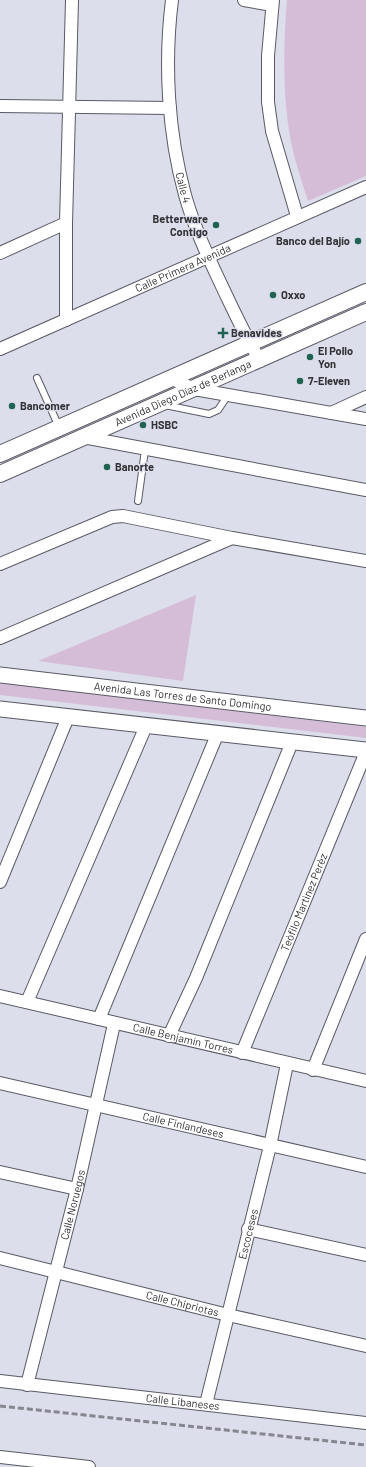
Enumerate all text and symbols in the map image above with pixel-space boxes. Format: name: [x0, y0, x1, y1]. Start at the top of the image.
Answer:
street label: Calle 4: [174, 171, 194, 204]
place label: Betterware Contigo: [152, 212, 208, 238]
marker: Betterware Contigo: [211, 220, 221, 230]
place label: Banco del Bajío: [276, 234, 350, 247]
marker: Banco del Bajío: [353, 236, 363, 246]
street label: Calle Primera Avenida: [133, 241, 232, 294]
place label: Oxxo: [281, 288, 305, 301]
marker: Oxxo: [268, 290, 278, 300]
place label: Benavides: [231, 326, 282, 339]
marker: Benavides: [218, 328, 228, 338]
place label: El Pollo Yon: [318, 344, 353, 370]
marker: El Pollo Yon: [305, 352, 315, 362]
street label: Avenida Diego Díaz de Berlanga: [112, 357, 253, 428]
place label: 7-Eleven: [308, 374, 350, 387]
marker: 7-Eleven: [295, 376, 305, 386]
place label: Bancomer: [20, 399, 71, 412]
marker: Bancomer: [7, 401, 17, 411]
place label: HSBC: [151, 418, 178, 431]
marker: HSBC: [138, 420, 148, 430]
place label: Banorte: [115, 460, 154, 473]
marker: Banorte: [102, 462, 112, 472]
street label: Avenida Las Torres de Santo Domingo: [93, 679, 272, 713]
street label: Teòfilo Martìnez Perèz: [278, 851, 330, 953]
street label: Calle Benjamín Torres: [132, 1020, 235, 1056]
street label: Calle Finlandeses: [142, 1109, 225, 1140]
street label: Calle Noruegos: [57, 1168, 87, 1241]
street label: Escoceses: [235, 1207, 260, 1261]
street label: Calle Chipriotas: [145, 1288, 220, 1318]
street label: Calle Libaneses: [145, 1391, 220, 1412]

